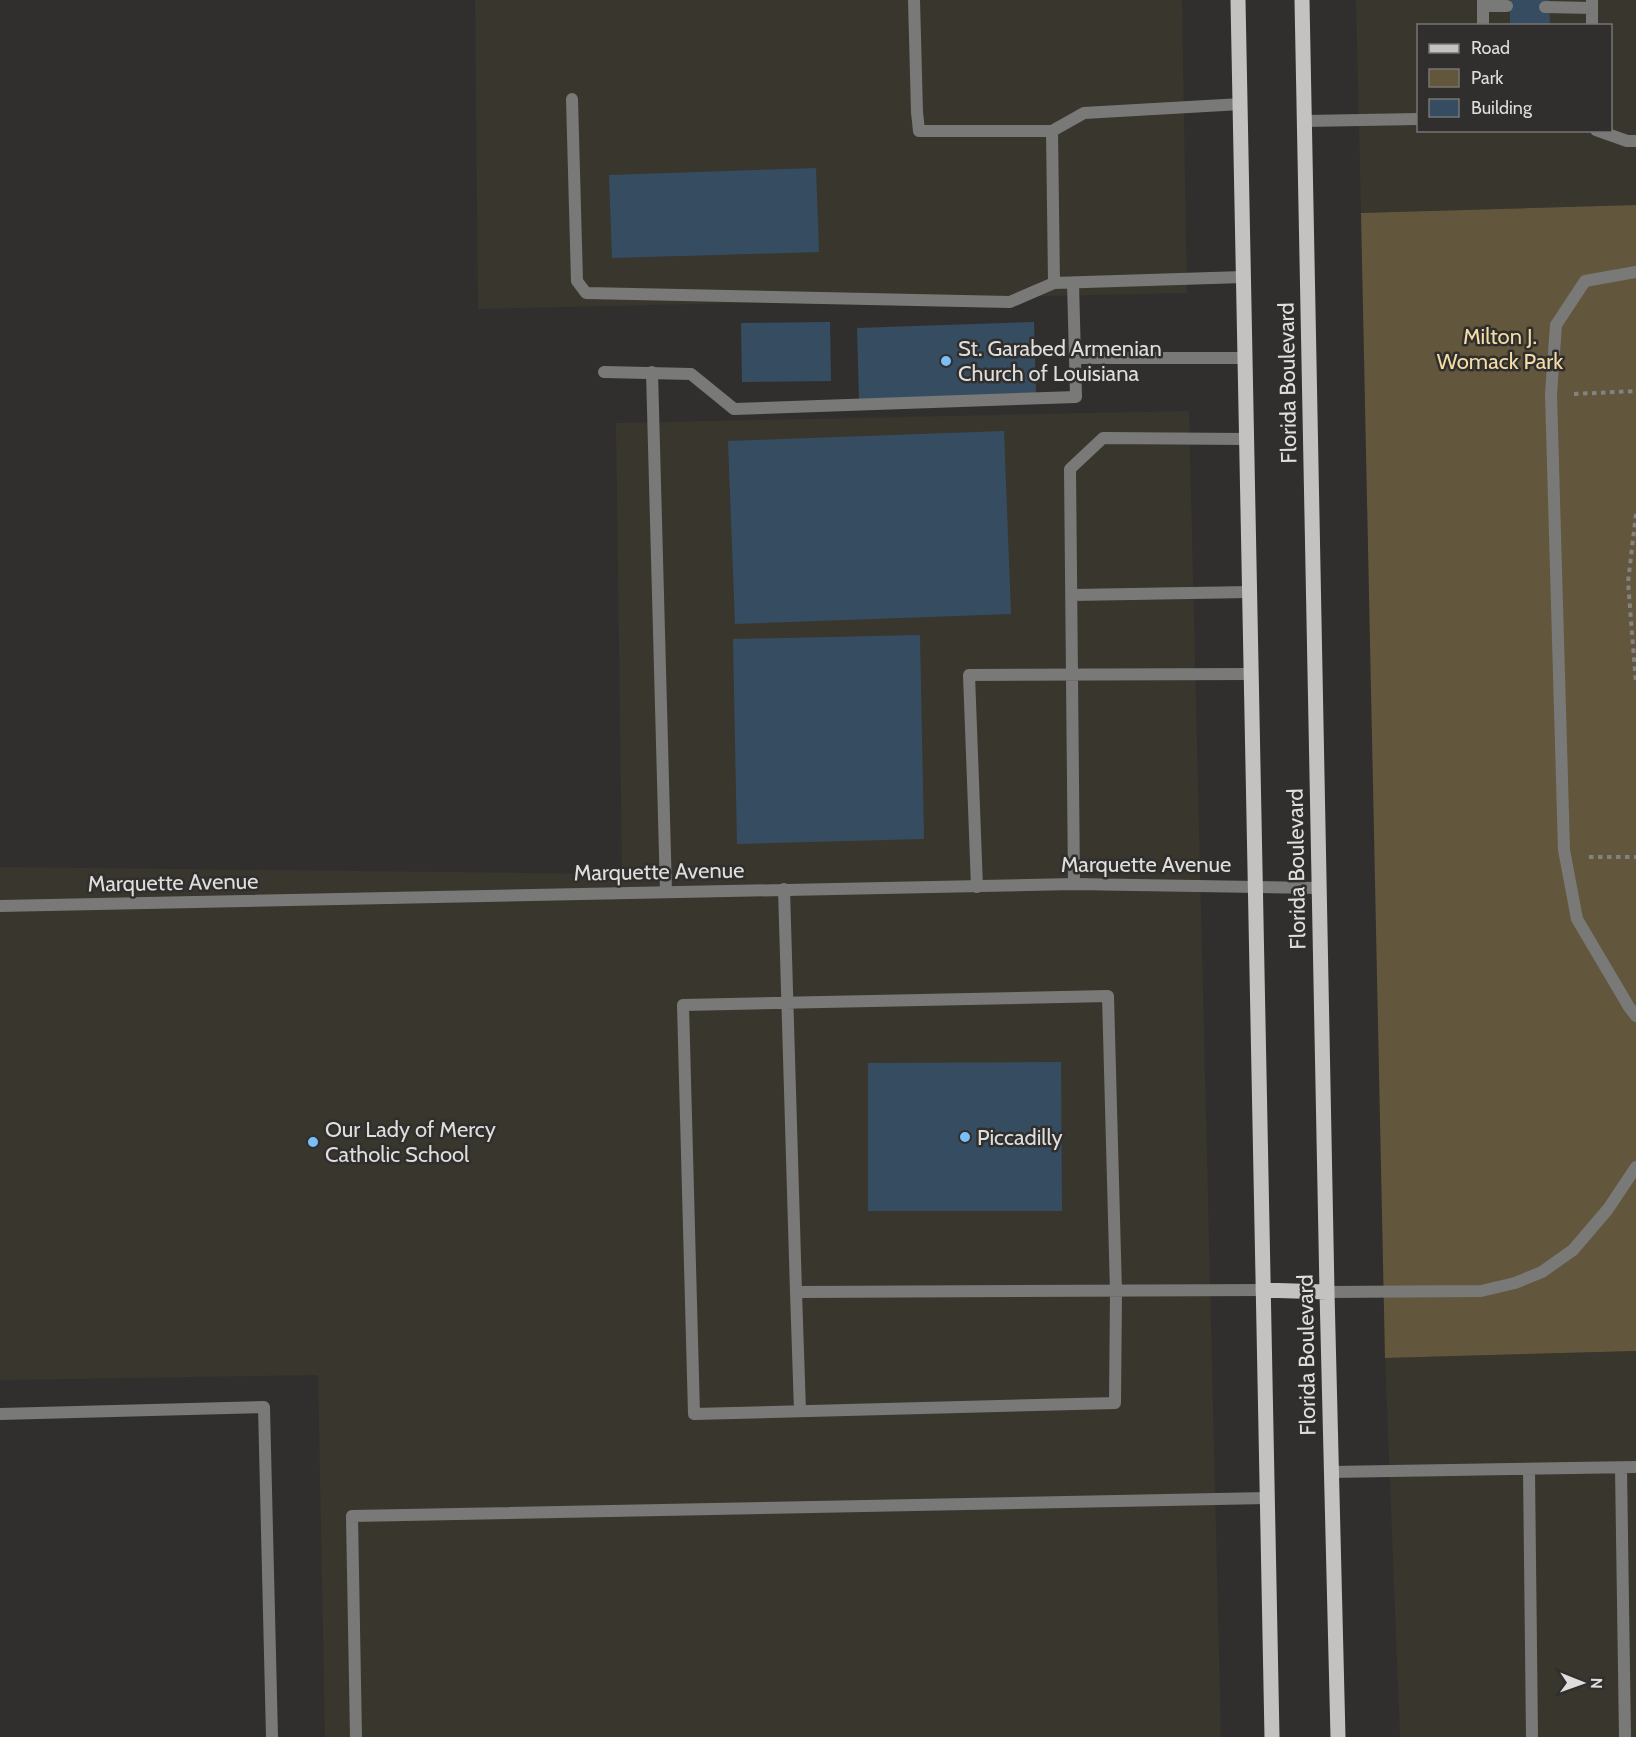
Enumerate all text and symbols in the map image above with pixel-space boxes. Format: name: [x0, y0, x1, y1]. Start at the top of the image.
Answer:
legend: [1417, 24, 1612, 132]
text: Road: [1471, 37, 1510, 59]
text: Park: [1471, 67, 1504, 89]
text: Building: [1471, 97, 1533, 119]
street label: Florida Boulevard: [1273, 302, 1302, 464]
park label: Milton J. Womack Park: [1437, 323, 1563, 375]
place label: St. Garabed Armenian Church of Louisiana: [958, 335, 1162, 387]
marker: St. Garabed Armenian Church of Louisiana: [939, 354, 953, 368]
street label: Florida Boulevard: [1282, 788, 1311, 950]
street label: Marquette Avenue: [1061, 851, 1231, 878]
street label: Marquette Avenue: [573, 857, 745, 886]
street label: Marquette Avenue: [87, 868, 259, 897]
place label: Our Lady of Mercy Catholic School: [325, 1116, 496, 1168]
place label: Piccadilly: [977, 1124, 1063, 1151]
marker: Piccadilly: [958, 1130, 972, 1144]
marker: Our Lady of Mercy Catholic School: [306, 1135, 320, 1149]
street label: Florida Boulevard: [1292, 1274, 1321, 1436]
north arrow: [1552, 1653, 1612, 1713]
text: N: [1587, 1677, 1606, 1689]

